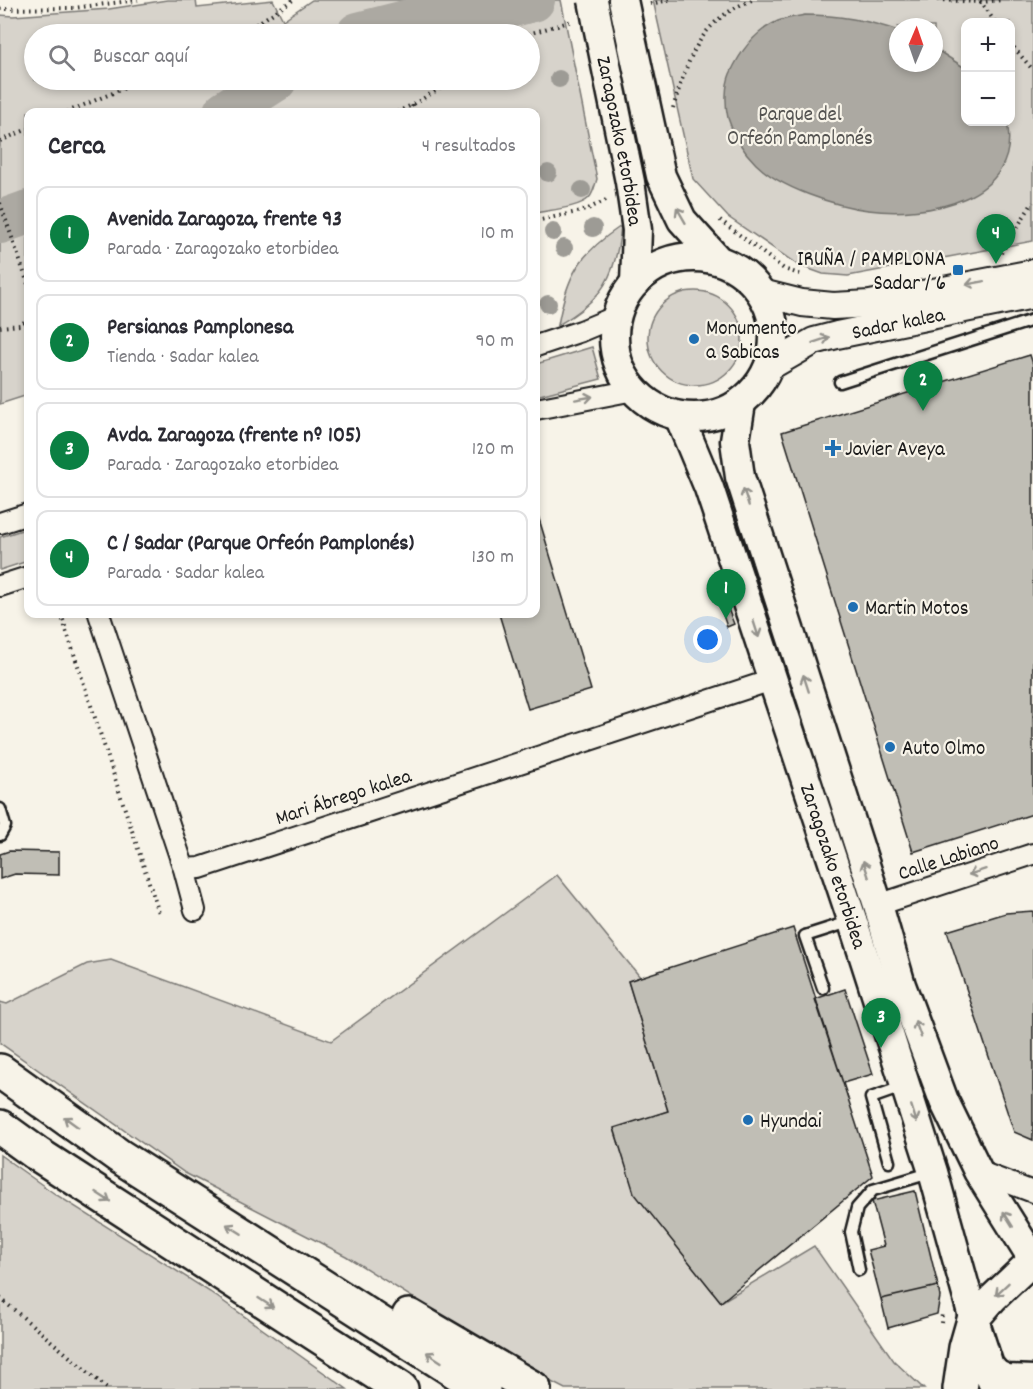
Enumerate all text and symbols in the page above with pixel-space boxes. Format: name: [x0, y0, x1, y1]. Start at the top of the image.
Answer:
north arrow: [889, 18, 943, 72]
map controls: [961, 18, 1015, 126]
button: +: [961, 18, 1015, 72]
search box: [24, 24, 540, 90]
icon: search: [45, 41, 78, 74]
text: Buscar aquí: [93, 42, 188, 73]
street label: Zaragozako etorbidea: [587, 54, 648, 229]
button: −: [961, 72, 1015, 126]
park label: Parque del Orfeón Pamplonés: [727, 101, 873, 155]
text: Cerca: [48, 129, 105, 166]
text: 4 resultados: [422, 133, 516, 161]
text: Avenida Zaragoza, frente 93: [107, 205, 342, 236]
one-way arrow: [675, 207, 687, 224]
pin: 4: [976, 214, 1016, 264]
text: 1: [67, 220, 72, 248]
text: 10 m: [480, 220, 514, 248]
text: Parada · Zaragozako etorbidea: [107, 236, 338, 264]
place label: IRUÑA / PAMPLONA Sadar / 6: [797, 246, 946, 300]
marker: IRUÑA / PAMPLONA Sadar / 6: [951, 263, 965, 277]
one-way arrow: [966, 278, 986, 289]
street label: Sadar kalea: [850, 301, 949, 350]
text: Persianas Pamplonesa: [107, 313, 293, 344]
place label: Monumento a Sabicas: [706, 315, 797, 369]
text: 2: [65, 328, 74, 356]
text: 90 m: [476, 328, 514, 356]
marker: Monumento a Sabicas: [687, 332, 701, 346]
one-way arrow: [811, 334, 830, 345]
text: Tienda · Sadar kalea: [107, 344, 259, 372]
pin: 2: [904, 362, 942, 411]
one-way arrow: [574, 392, 594, 403]
text: Avda. Zaragoza (frente nº 105): [107, 421, 361, 452]
text: 3: [65, 436, 74, 464]
text: 120 m: [472, 436, 514, 464]
place label: Javier Aveya: [845, 436, 946, 466]
marker: Javier Aveya: [826, 441, 840, 455]
text: Parada · Zaragozako etorbidea: [107, 452, 338, 480]
one-way arrow: [740, 488, 751, 507]
text: C / Sadar (Parque Orfeón Pamplonés): [107, 529, 414, 560]
text: 4: [65, 544, 74, 572]
text: 130 m: [472, 544, 514, 572]
text: Parada · Sadar kalea: [107, 560, 264, 588]
pin: 1: [706, 570, 746, 619]
place label: Martin Motos: [865, 595, 969, 625]
marker: Martin Motos: [846, 600, 860, 614]
one-way arrow: [751, 619, 762, 638]
your location: [693, 625, 722, 654]
one-way arrow: [800, 674, 811, 693]
place label: Auto Olmo: [902, 735, 985, 765]
marker: Auto Olmo: [883, 740, 897, 754]
street label: Mari Ábrego kalea: [272, 762, 417, 835]
street label: Zaragozako etorbidea: [790, 780, 873, 954]
street label: Calle Labiano: [895, 829, 1003, 890]
one-way arrow: [860, 860, 871, 879]
one-way arrow: [968, 867, 987, 878]
pin: 3: [862, 998, 900, 1048]
one-way arrow: [911, 1021, 922, 1039]
one-way arrow: [910, 1104, 921, 1123]
place label: Hyundai: [760, 1108, 822, 1138]
marker: Hyundai: [741, 1113, 755, 1127]
one-way arrow: [64, 1116, 80, 1128]
one-way arrow: [94, 1191, 111, 1203]
one-way arrow: [1001, 1211, 1013, 1228]
one-way arrow: [226, 1222, 243, 1234]
one-way arrow: [995, 1282, 1010, 1296]
one-way arrow: [257, 1297, 274, 1309]
one-way arrow: [426, 1351, 442, 1363]

